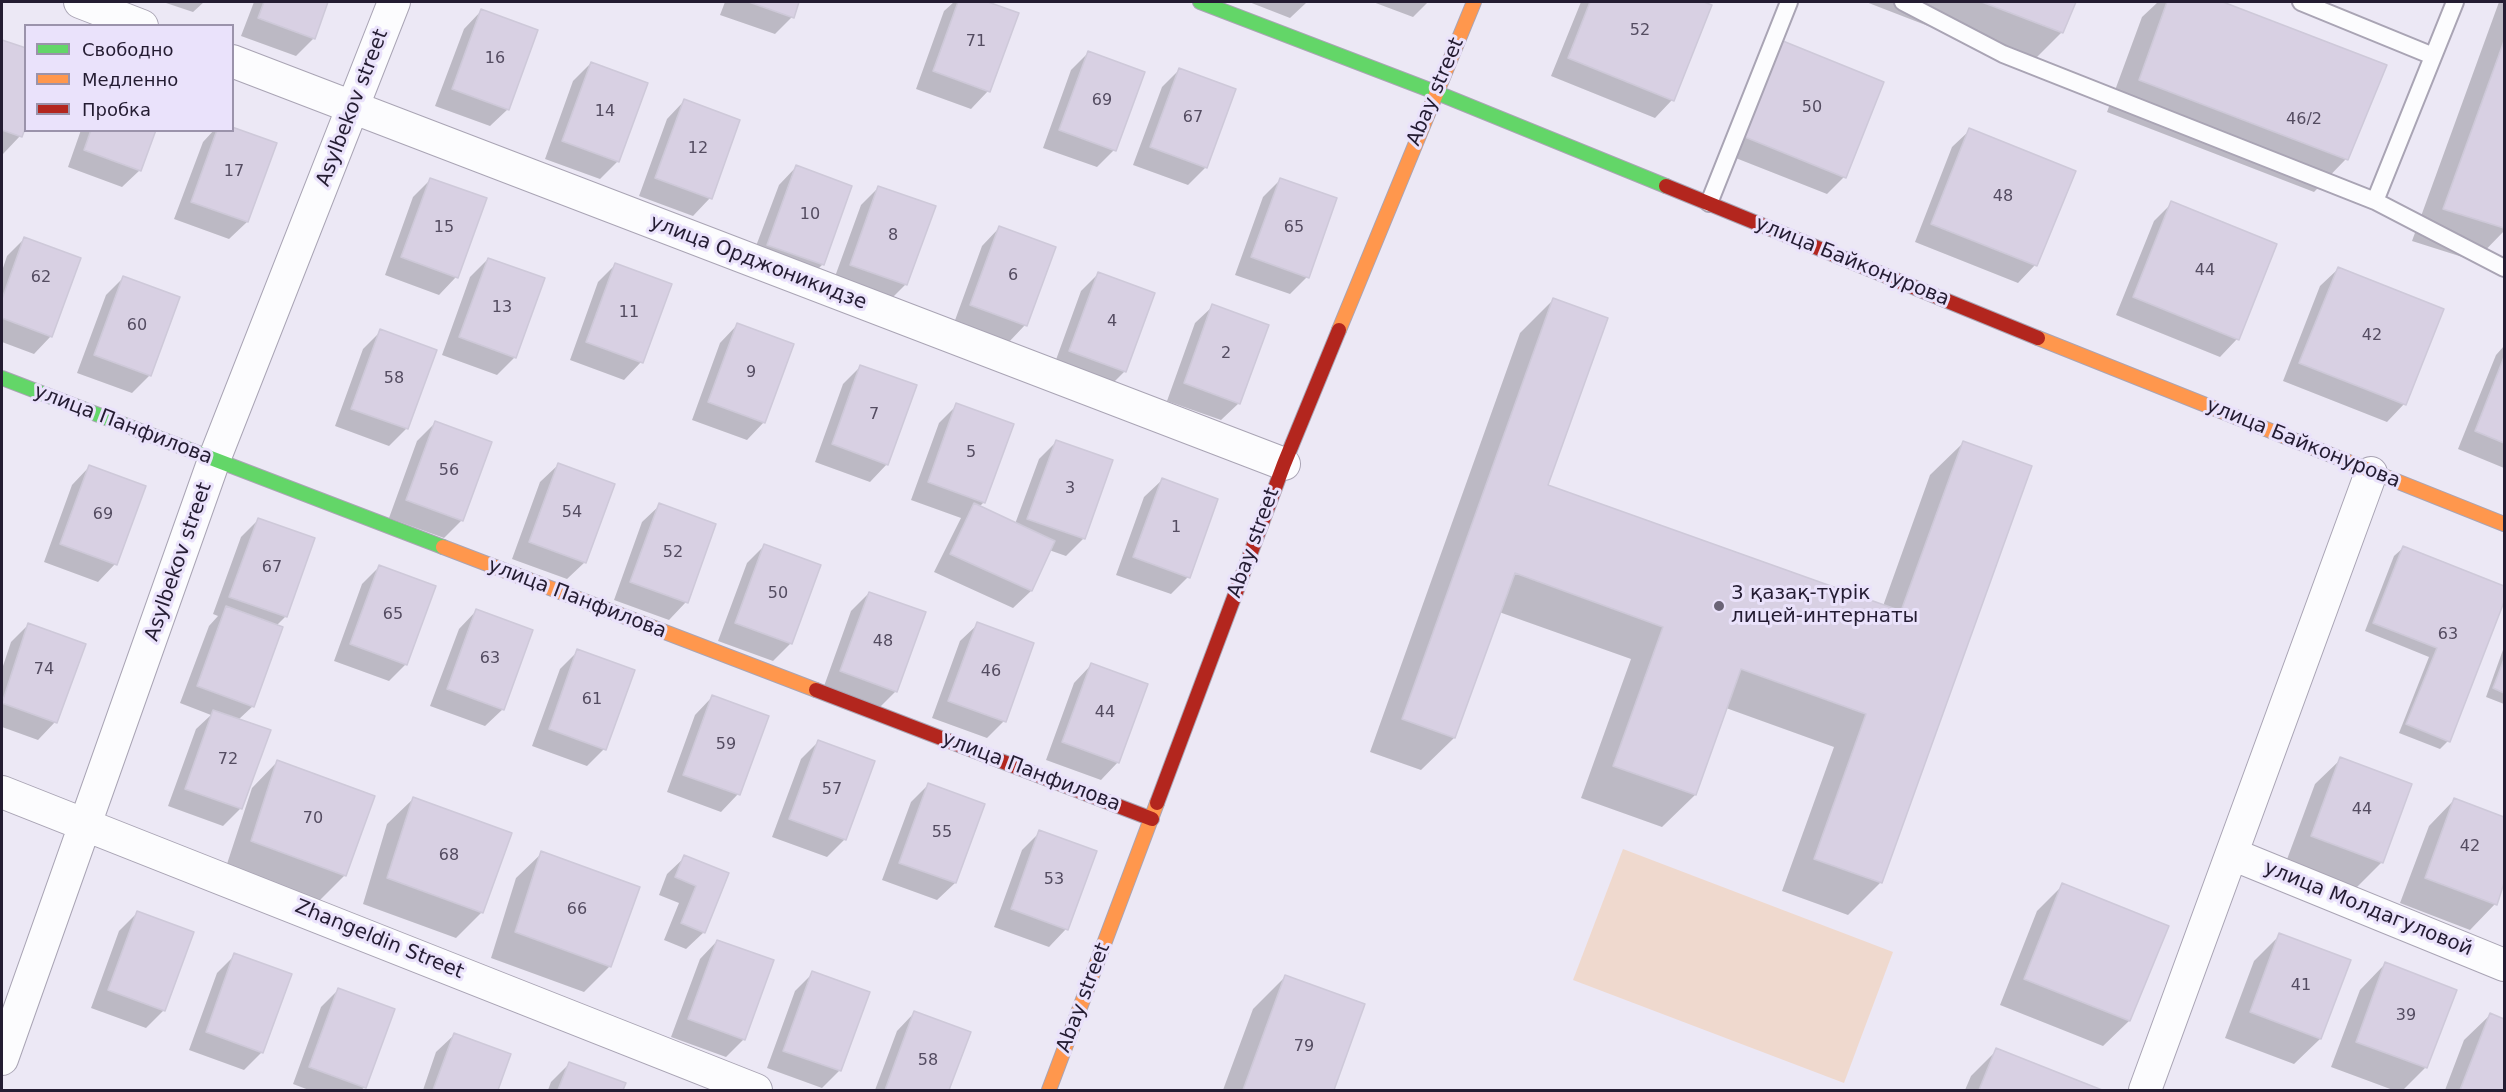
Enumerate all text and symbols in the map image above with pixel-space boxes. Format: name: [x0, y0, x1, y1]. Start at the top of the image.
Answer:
house number: 52: [1630, 21, 1650, 41]
legend: [24, 24, 234, 132]
street label: Asylbekov street: [312, 26, 394, 190]
house number: 71: [966, 32, 986, 52]
street label: Abay street: [1402, 34, 1470, 150]
text: Свободно: [82, 39, 174, 60]
house number: 16: [485, 49, 505, 69]
text: Медленно: [82, 69, 178, 90]
house number: 69: [1092, 91, 1112, 111]
house number: 50: [1802, 98, 1822, 118]
text: Пробка: [82, 99, 151, 120]
house number: 14: [595, 102, 615, 122]
house number: 67: [1183, 108, 1203, 128]
house number: 46/2: [2286, 110, 2322, 130]
house number: 12: [688, 139, 708, 159]
house number: 17: [224, 162, 244, 182]
house number: 48: [1993, 187, 2013, 207]
house number: 10: [800, 205, 820, 225]
street label: улица Орджоникидзе: [646, 211, 870, 315]
street label: улица Байконурова: [1752, 212, 1952, 312]
house number: 15: [434, 218, 454, 238]
house number: 65: [1284, 218, 1304, 238]
house number: 8: [888, 226, 898, 246]
house number: 44: [2195, 261, 2215, 281]
house number: 6: [1008, 266, 1018, 286]
house number: 62: [31, 268, 51, 288]
house number: 13: [492, 298, 512, 318]
house number: 11: [619, 303, 639, 323]
house number: 4: [1107, 312, 1117, 332]
house number: 60: [127, 316, 147, 336]
house number: 42: [2362, 326, 2382, 346]
house number: 2: [1221, 344, 1231, 364]
house number: 9: [746, 363, 756, 383]
house number: 58: [384, 369, 404, 389]
street label: улица Панфилова: [30, 380, 216, 470]
street label: улица Байконурова: [2203, 394, 2403, 494]
house number: 7: [869, 405, 879, 425]
house number: 5: [966, 443, 976, 463]
house number: 56: [439, 461, 459, 481]
street label: Asylbekov street: [141, 479, 217, 645]
house number: 3: [1065, 479, 1075, 499]
street label: Abay street: [1223, 485, 1285, 601]
house number: 54: [562, 503, 582, 523]
house number: 69: [93, 505, 113, 525]
house number: 1: [1171, 518, 1181, 538]
house number: 52: [663, 543, 683, 563]
street label: улица Панфилова: [484, 554, 670, 644]
house number: 67: [262, 558, 282, 578]
place label: 3 қазақ-түрік лицей-интернаты: [1731, 582, 1918, 629]
house number: 50: [768, 584, 788, 604]
marker: 3 қазақ-түрік лицей-интернаты: [1712, 599, 1726, 613]
house number: 65: [383, 605, 403, 625]
house number: 63: [2438, 625, 2458, 645]
house number: 48: [873, 632, 893, 652]
house number: 63: [480, 649, 500, 669]
house number: 74: [34, 660, 54, 680]
house number: 46: [981, 662, 1001, 682]
house number: 61: [582, 690, 602, 710]
house number: 44: [1095, 703, 1115, 723]
street label: улица Панфилова: [938, 727, 1124, 817]
house number: 59: [716, 735, 736, 755]
house number: 72: [218, 750, 238, 770]
house number: 57: [822, 780, 842, 800]
house number: 44: [2352, 800, 2372, 820]
house number: 70: [303, 809, 323, 829]
house number: 55: [932, 823, 952, 843]
house number: 42: [2460, 837, 2480, 857]
house number: 68: [439, 846, 459, 866]
street label: улица Молдагуловой: [2260, 856, 2476, 962]
house number: 53: [1044, 870, 1064, 890]
street label: Zhangeldin Street: [291, 895, 467, 985]
house number: 66: [567, 900, 587, 920]
street label: Abay street: [1052, 940, 1116, 1056]
house number: 41: [2291, 976, 2311, 996]
house number: 39: [2396, 1006, 2416, 1026]
house number: 79: [1294, 1037, 1314, 1057]
house number: 58: [918, 1051, 938, 1071]

